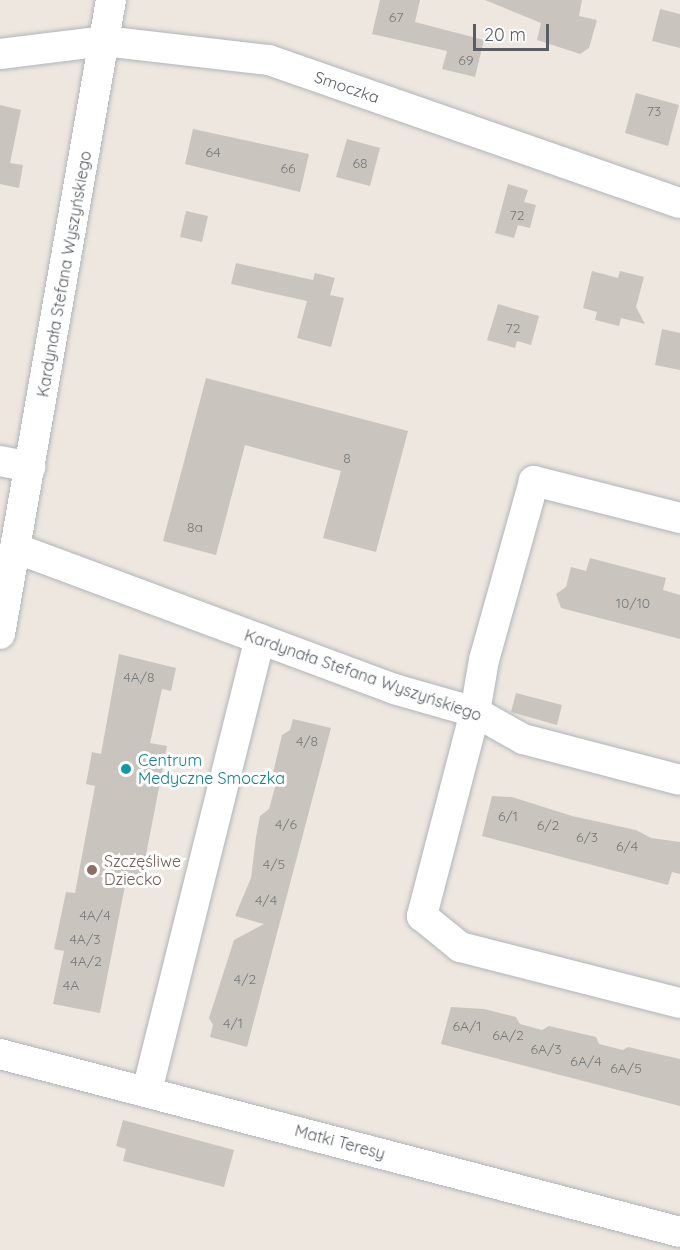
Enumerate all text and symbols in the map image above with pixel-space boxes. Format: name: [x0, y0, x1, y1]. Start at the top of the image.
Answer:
house number: 67: [389, 9, 403, 25]
scale bar: [476, 12, 552, 50]
text: 20 m: [484, 23, 526, 46]
house number: 69: [458, 52, 474, 68]
street label: Smoczka: [312, 67, 382, 107]
house number: 73: [647, 103, 661, 119]
house number: 64: [205, 144, 221, 160]
street label: Kardynała Stefana Wyszyńskiego: [33, 149, 95, 399]
house number: 68: [352, 155, 368, 171]
house number: 66: [280, 160, 296, 176]
house number: 72: [510, 207, 524, 223]
house number: 72: [506, 320, 520, 336]
house number: 8: [343, 450, 351, 466]
house number: 8a: [187, 519, 203, 535]
house number: 10/10: [616, 595, 650, 611]
street label: Kardynała Stefana Wyszyńskiego: [242, 625, 484, 725]
house number: 4A/8: [123, 669, 155, 685]
house number: 4/8: [296, 733, 318, 749]
place label: Centrum Medyczne Smoczka: [138, 750, 285, 788]
marker: Centrum Medyczne Smoczka: [119, 762, 133, 776]
house number: 6/1: [498, 808, 518, 824]
house number: 4/6: [275, 816, 297, 832]
house number: 6/2: [537, 817, 559, 833]
house number: 6/3: [576, 829, 598, 845]
house number: 6/4: [616, 838, 638, 854]
place label: Szczęśliwe Dziecko: [104, 851, 181, 889]
house number: 4/5: [263, 856, 285, 872]
marker: Szczęśliwe Dziecko: [85, 863, 99, 877]
house number: 4/4: [255, 892, 277, 908]
house number: 4A/4: [79, 907, 111, 923]
house number: 4A/3: [69, 931, 101, 947]
house number: 4A/2: [70, 953, 102, 969]
house number: 4/2: [234, 971, 256, 987]
house number: 4A: [63, 977, 79, 993]
house number: 4/1: [223, 1015, 243, 1031]
house number: 6A/1: [452, 1018, 482, 1034]
house number: 6A/2: [492, 1027, 524, 1043]
house number: 6A/3: [530, 1041, 562, 1057]
house number: 6A/4: [570, 1053, 602, 1069]
house number: 6A/5: [610, 1060, 642, 1076]
street label: Matki Teresy: [293, 1121, 387, 1163]

